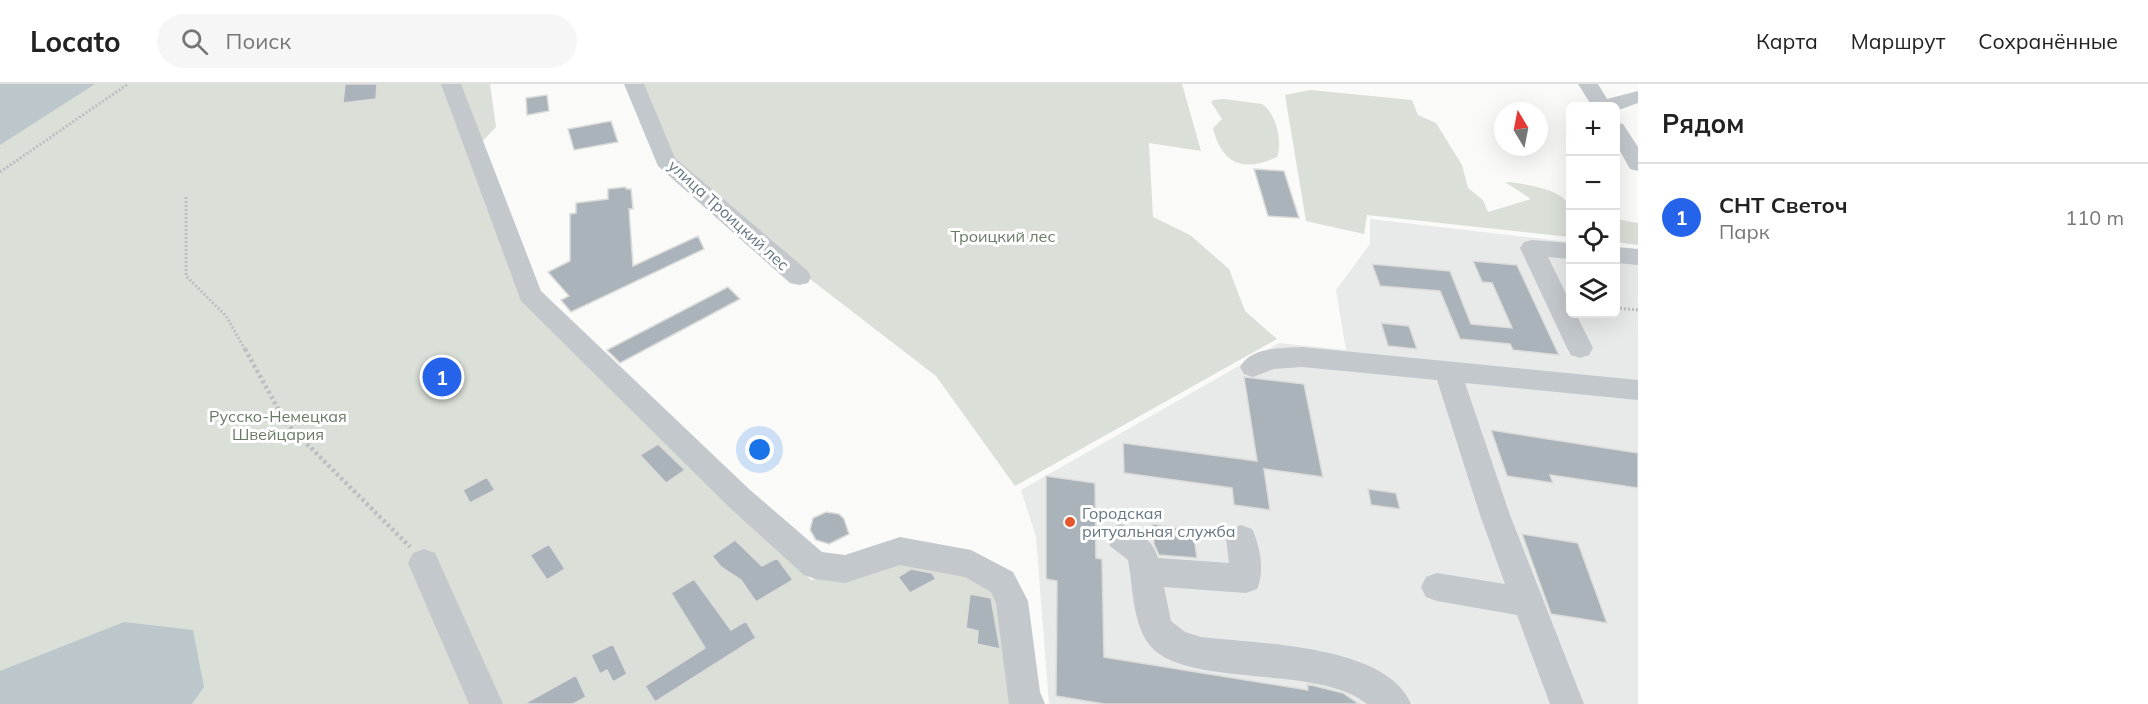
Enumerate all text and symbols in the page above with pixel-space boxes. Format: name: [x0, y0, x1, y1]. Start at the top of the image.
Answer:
search box: [157, 14, 577, 68]
text: Locato: [30, 24, 121, 59]
icon: search: [178, 25, 211, 58]
text: Поиск: [226, 27, 291, 55]
text: Карта: [1756, 28, 1818, 54]
text: Маршрут: [1851, 28, 1945, 54]
text: Сохранённые: [1978, 28, 2118, 54]
north arrow: [1494, 102, 1548, 156]
map controls: [1566, 102, 1620, 318]
button: +: [1566, 102, 1620, 156]
text: Рядом: [1662, 107, 1745, 140]
street label: улица Троицкий лес: [664, 155, 794, 275]
button: −: [1566, 156, 1620, 210]
text: СНТ Светоч: [1719, 191, 1848, 219]
text: 1: [1676, 205, 1688, 230]
text: 110 m: [2065, 205, 2124, 230]
button: locate: [1566, 210, 1620, 264]
text: Парк: [1719, 219, 1769, 244]
park label: Троицкий лес: [951, 226, 1055, 246]
button: layers: [1566, 264, 1620, 318]
pin: 1: [422, 354, 462, 400]
park label: Русско-Немецкая Швейцария: [209, 406, 347, 444]
your location: [745, 435, 774, 464]
place label: Городская ритуальная служба: [1082, 503, 1235, 541]
marker: Городская ритуальная служба: [1063, 515, 1077, 529]

